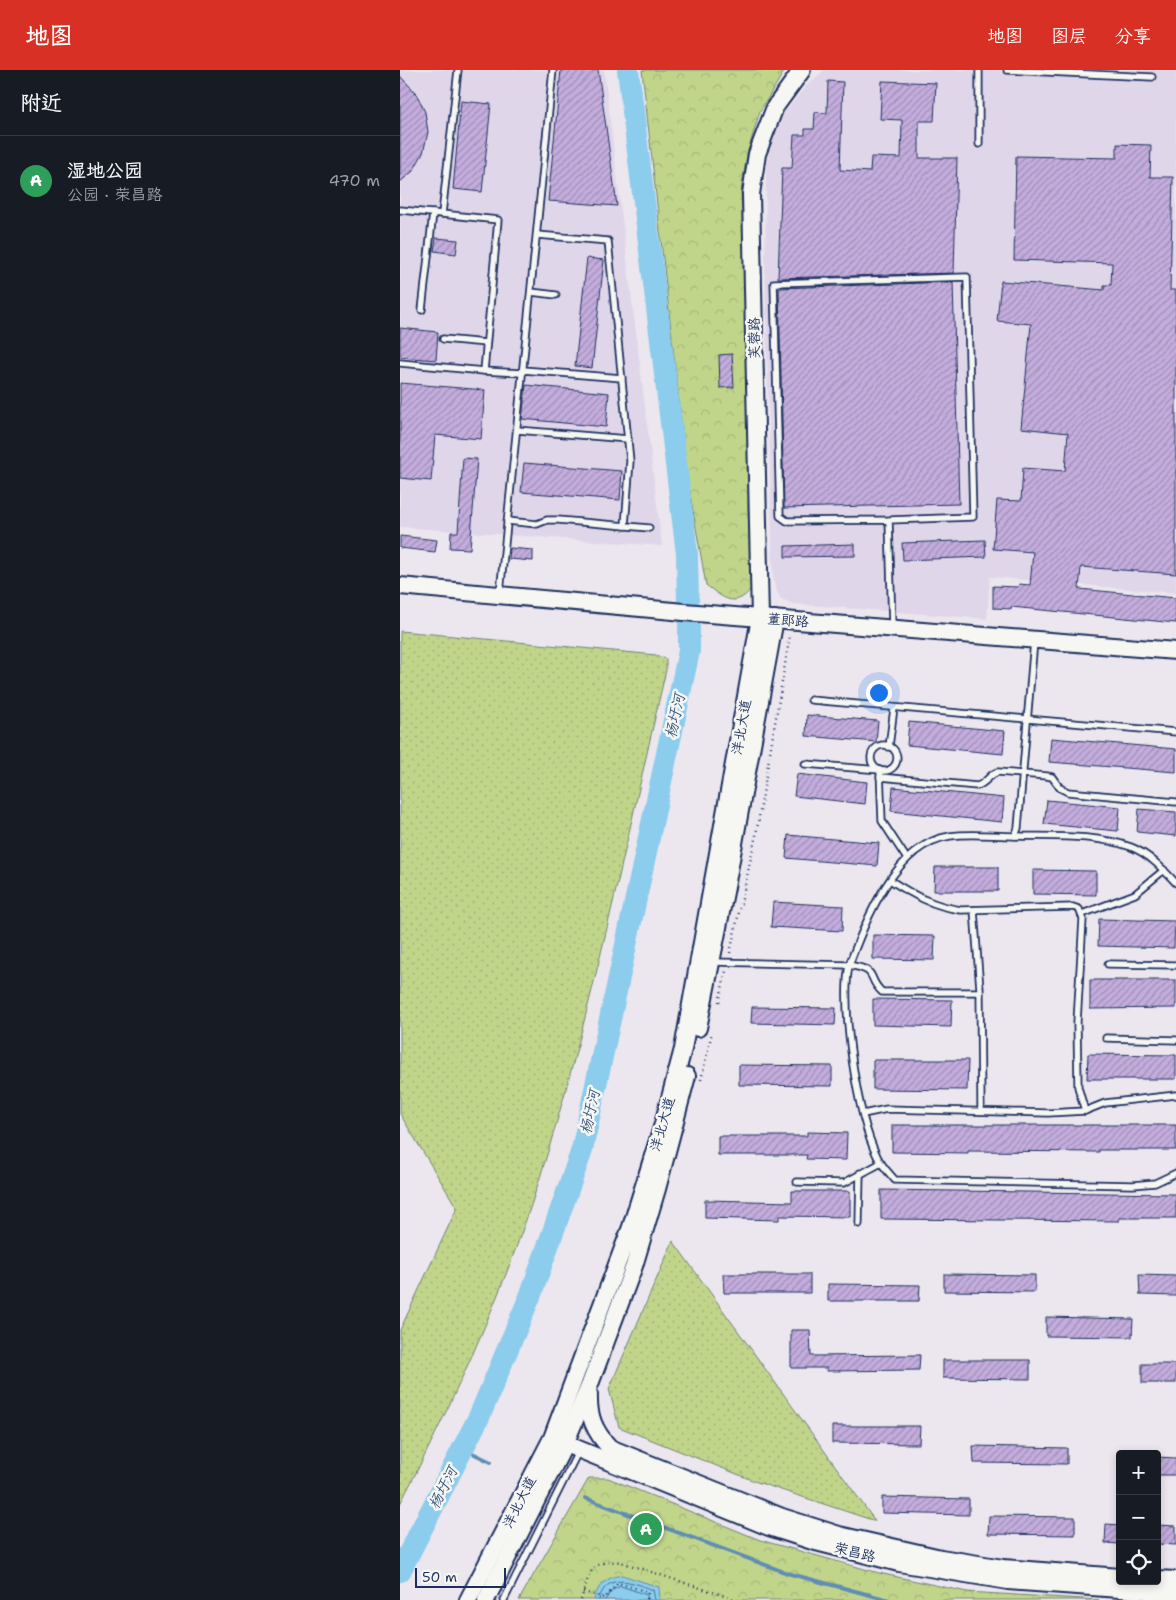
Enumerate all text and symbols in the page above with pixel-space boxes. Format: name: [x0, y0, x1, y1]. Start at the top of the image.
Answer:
text: 地图: [25, 20, 73, 52]
text: 地图: [987, 24, 1023, 48]
text: 图层: [1051, 24, 1087, 48]
text: 分享: [1115, 24, 1151, 48]
text: 附近: [20, 89, 62, 117]
text: 湿地公园: [67, 158, 143, 183]
text: A: [30, 170, 42, 191]
text: 470 m: [329, 170, 380, 191]
text: 公园 · 荣昌路: [67, 184, 162, 205]
street label: 芙蓉路: [745, 317, 763, 359]
street label: 董郎路: [766, 609, 810, 631]
your location: [866, 680, 892, 706]
water label: 杨圩河: [661, 689, 690, 740]
street label: 洋北大道: [727, 698, 755, 756]
water label: 杨圩河: [576, 1085, 605, 1136]
street label: 洋北大道: [646, 1095, 678, 1153]
map controls: [1116, 1450, 1161, 1585]
button: +: [1116, 1450, 1161, 1495]
water label: 杨圩河: [424, 1461, 463, 1513]
street label: 洋北大道: [498, 1473, 540, 1531]
button: −: [1116, 1495, 1161, 1540]
pin: A: [630, 1510, 662, 1548]
street label: 荣昌路: [832, 1538, 878, 1566]
button: locate: [1116, 1540, 1161, 1585]
scale bar: [415, 1565, 506, 1588]
text: 50 m: [422, 1568, 457, 1586]

